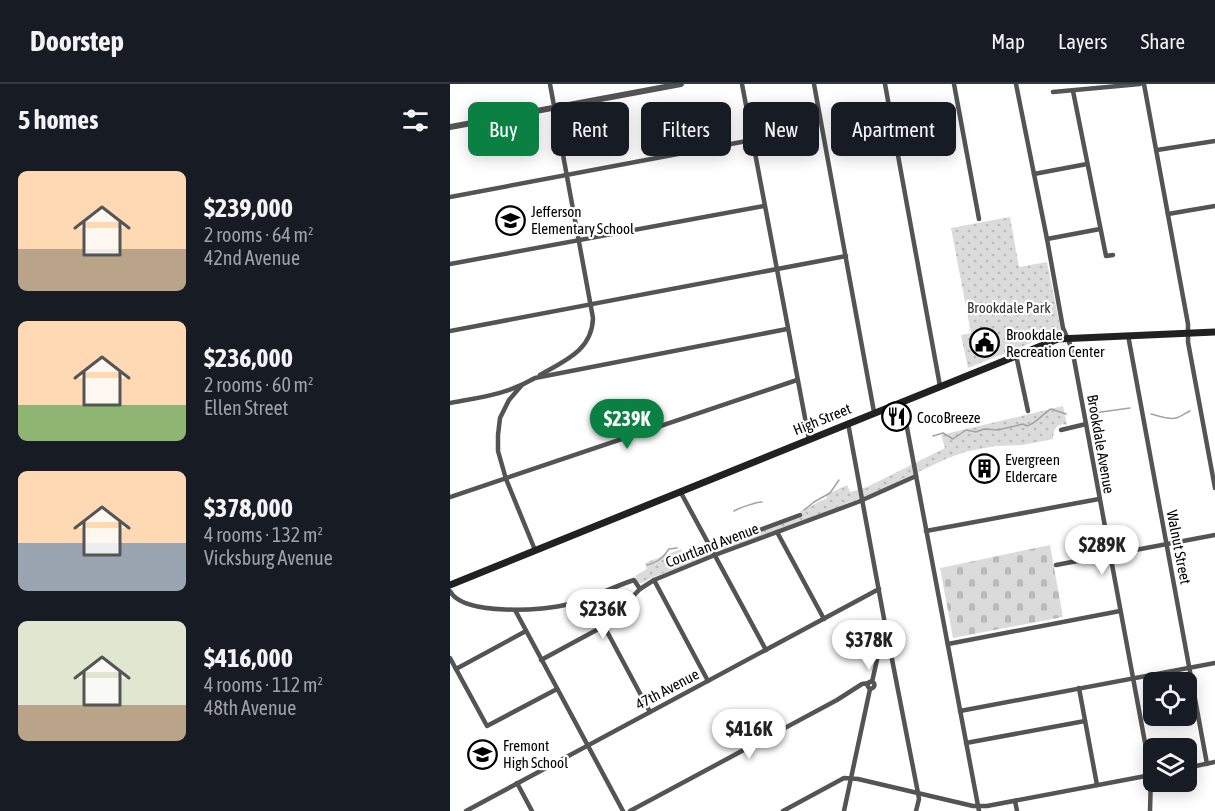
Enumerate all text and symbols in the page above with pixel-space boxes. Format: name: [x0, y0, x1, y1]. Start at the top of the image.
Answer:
text: Doorstep: [30, 25, 124, 57]
text: Map: [991, 29, 1025, 53]
text: Layers: [1058, 29, 1108, 53]
text: Share: [1141, 29, 1185, 53]
chip: Buy: [468, 102, 539, 156]
chip: Rent: [551, 102, 629, 156]
chip: Filters: [641, 102, 731, 156]
chip: New: [743, 102, 819, 156]
chip: Apartment: [831, 102, 956, 156]
icon: filters: [399, 104, 432, 137]
text: 5 homes: [18, 105, 98, 135]
text: $239,000: [204, 193, 293, 223]
icon: home: [66, 195, 138, 267]
place label: Jefferson Elementary School: [531, 203, 634, 237]
school or university icon: Jefferson Elementary School: [494, 204, 526, 236]
text: 2 rooms · 64 m²: [204, 223, 314, 246]
text: 42nd Avenue: [204, 246, 300, 269]
park label: Brookdale Park: [967, 299, 1051, 316]
place label: Brookdale Recreation Center: [1006, 326, 1105, 360]
public building icon: Brookdale Recreation Center: [969, 327, 1001, 359]
text: $236,000: [204, 343, 293, 373]
icon: home: [66, 345, 138, 417]
text: 2 rooms · 60 m²: [204, 373, 314, 396]
street label: Brookdale Avenue: [1084, 393, 1118, 495]
text: Ellen Street: [204, 396, 288, 419]
pin: $239K: [585, 399, 669, 450]
street label: High Street: [791, 400, 853, 438]
restaurant icon: CocoBreeze: [880, 401, 912, 433]
text: $239K: [604, 407, 650, 430]
place label: CocoBreeze: [917, 409, 981, 426]
place label: Evergreen Eldercare: [1005, 451, 1060, 485]
building icon: Evergreen Eldercare: [968, 452, 1000, 484]
text: $378,000: [204, 493, 293, 523]
icon: home: [66, 495, 138, 567]
street label: Walnut Street: [1163, 508, 1195, 586]
street label: Courtland Avenue: [663, 519, 761, 571]
text: 4 rooms · 132 m²: [204, 523, 323, 546]
pin: $289K: [1060, 525, 1144, 576]
text: $289K: [1079, 533, 1125, 556]
text: Vicksburg Avenue: [204, 546, 333, 569]
pin: $236K: [561, 589, 645, 640]
text: $236K: [580, 597, 626, 620]
pin: $378K: [827, 620, 911, 671]
text: $378K: [846, 628, 892, 651]
text: $416,000: [204, 643, 293, 673]
icon: home: [66, 645, 138, 717]
street label: 47th Avenue: [632, 665, 702, 713]
map controls: [1143, 672, 1197, 792]
button: locate: [1143, 672, 1197, 726]
text: 4 rooms · 112 m²: [204, 673, 323, 696]
text: 48th Avenue: [204, 696, 296, 719]
pin: $416K: [707, 709, 791, 760]
text: $416K: [726, 717, 772, 740]
place label: Fremont High School: [503, 737, 568, 771]
school or university icon: Fremont High School: [466, 738, 498, 770]
button: layers: [1143, 738, 1197, 792]

